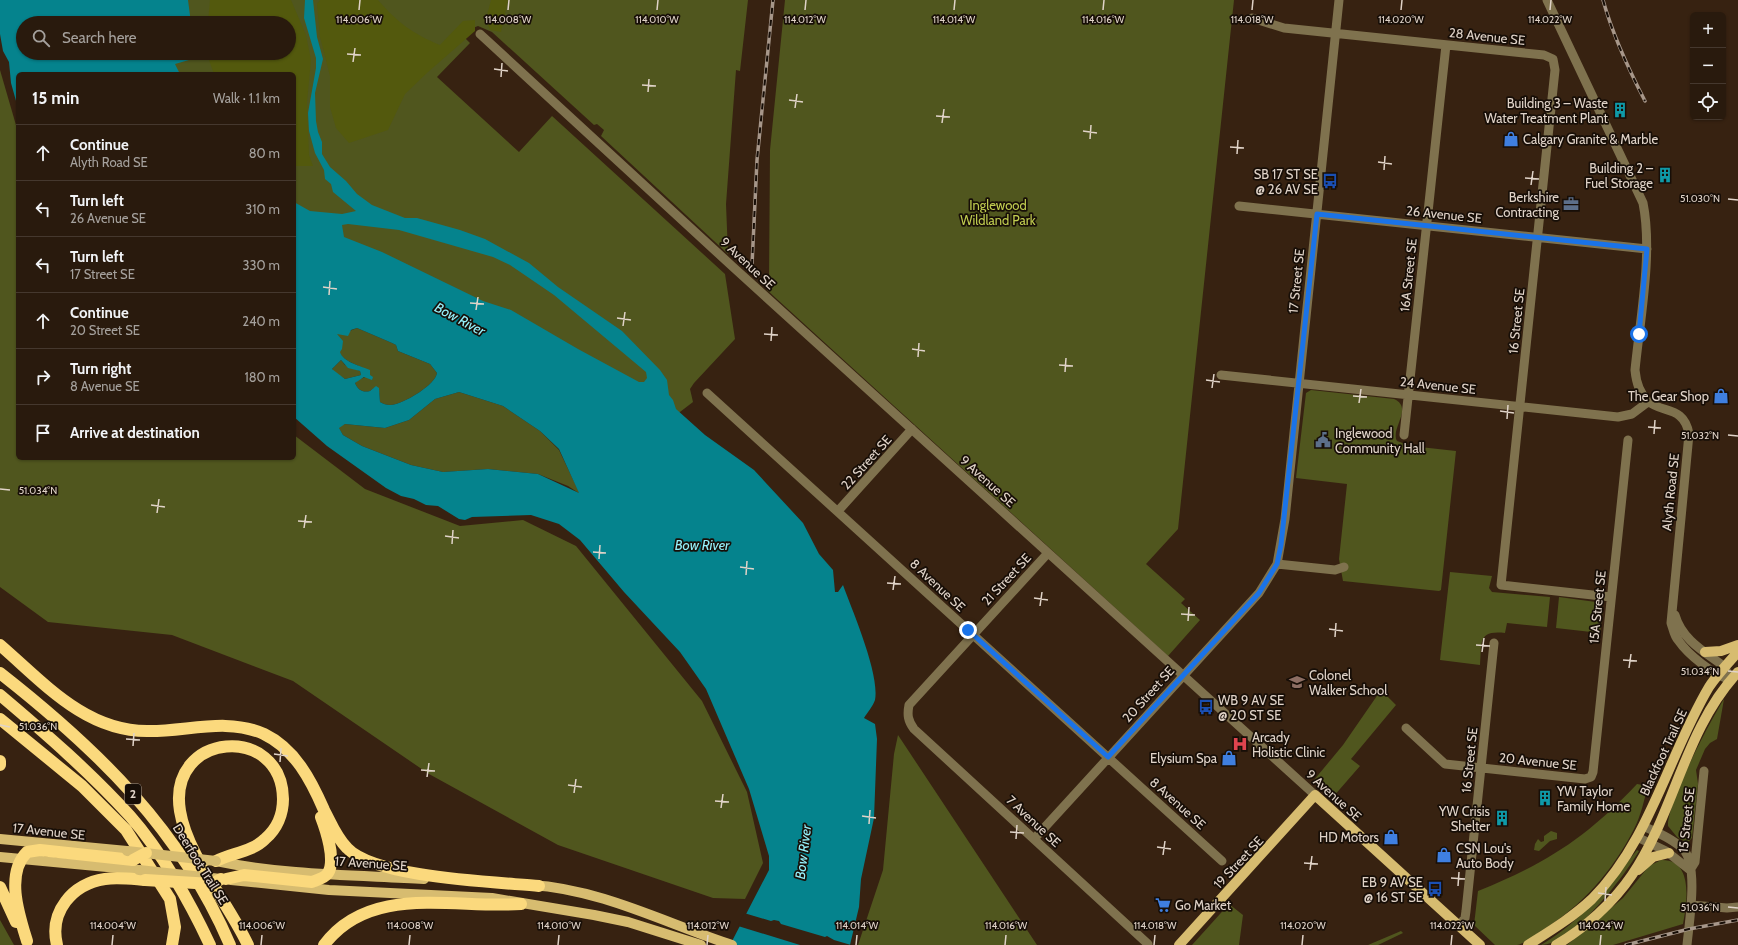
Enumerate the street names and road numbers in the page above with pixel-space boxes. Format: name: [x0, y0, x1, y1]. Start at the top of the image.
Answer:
street label: 28 Avenue SE: [1448, 24, 1526, 48]
street label: 26 Avenue SE: [1405, 202, 1483, 226]
street label: 9 Avenue SE: [717, 234, 779, 292]
street label: 16A Street SE: [1396, 238, 1420, 312]
street label: 17 Street SE: [1285, 248, 1307, 314]
street label: 16 Street SE: [1505, 287, 1527, 355]
street label: 24 Avenue SE: [1399, 373, 1477, 397]
street label: 22 Street SE: [837, 431, 895, 493]
street label: 9 Avenue SE: [957, 452, 1019, 510]
street label: Alyth Road SE: [1658, 453, 1682, 531]
street label: 21 Street SE: [978, 550, 1034, 608]
street label: 8 Avenue SE: [907, 555, 969, 615]
street label: 15A Street SE: [1585, 570, 1609, 644]
street label: 20 Street SE: [1119, 663, 1177, 725]
street label: Blackfoot Trail SE: [1636, 706, 1690, 798]
street label: 16 Street SE: [1458, 726, 1480, 794]
street label: 20 Avenue SE: [1498, 749, 1578, 773]
street label: 9 Avenue SE: [1303, 766, 1365, 824]
street label: 8 Avenue SE: [1147, 774, 1209, 832]
road number: 2: [125, 784, 141, 804]
street label: 15 Street SE: [1675, 787, 1697, 853]
street label: 7 Avenue SE: [1004, 792, 1064, 850]
street label: 17 Avenue SE: [12, 819, 86, 843]
street label: Deerfoot Trail SE: [170, 821, 232, 907]
street label: 19 Street SE: [1210, 833, 1266, 891]
street label: 17 Avenue SE: [334, 852, 408, 874]

